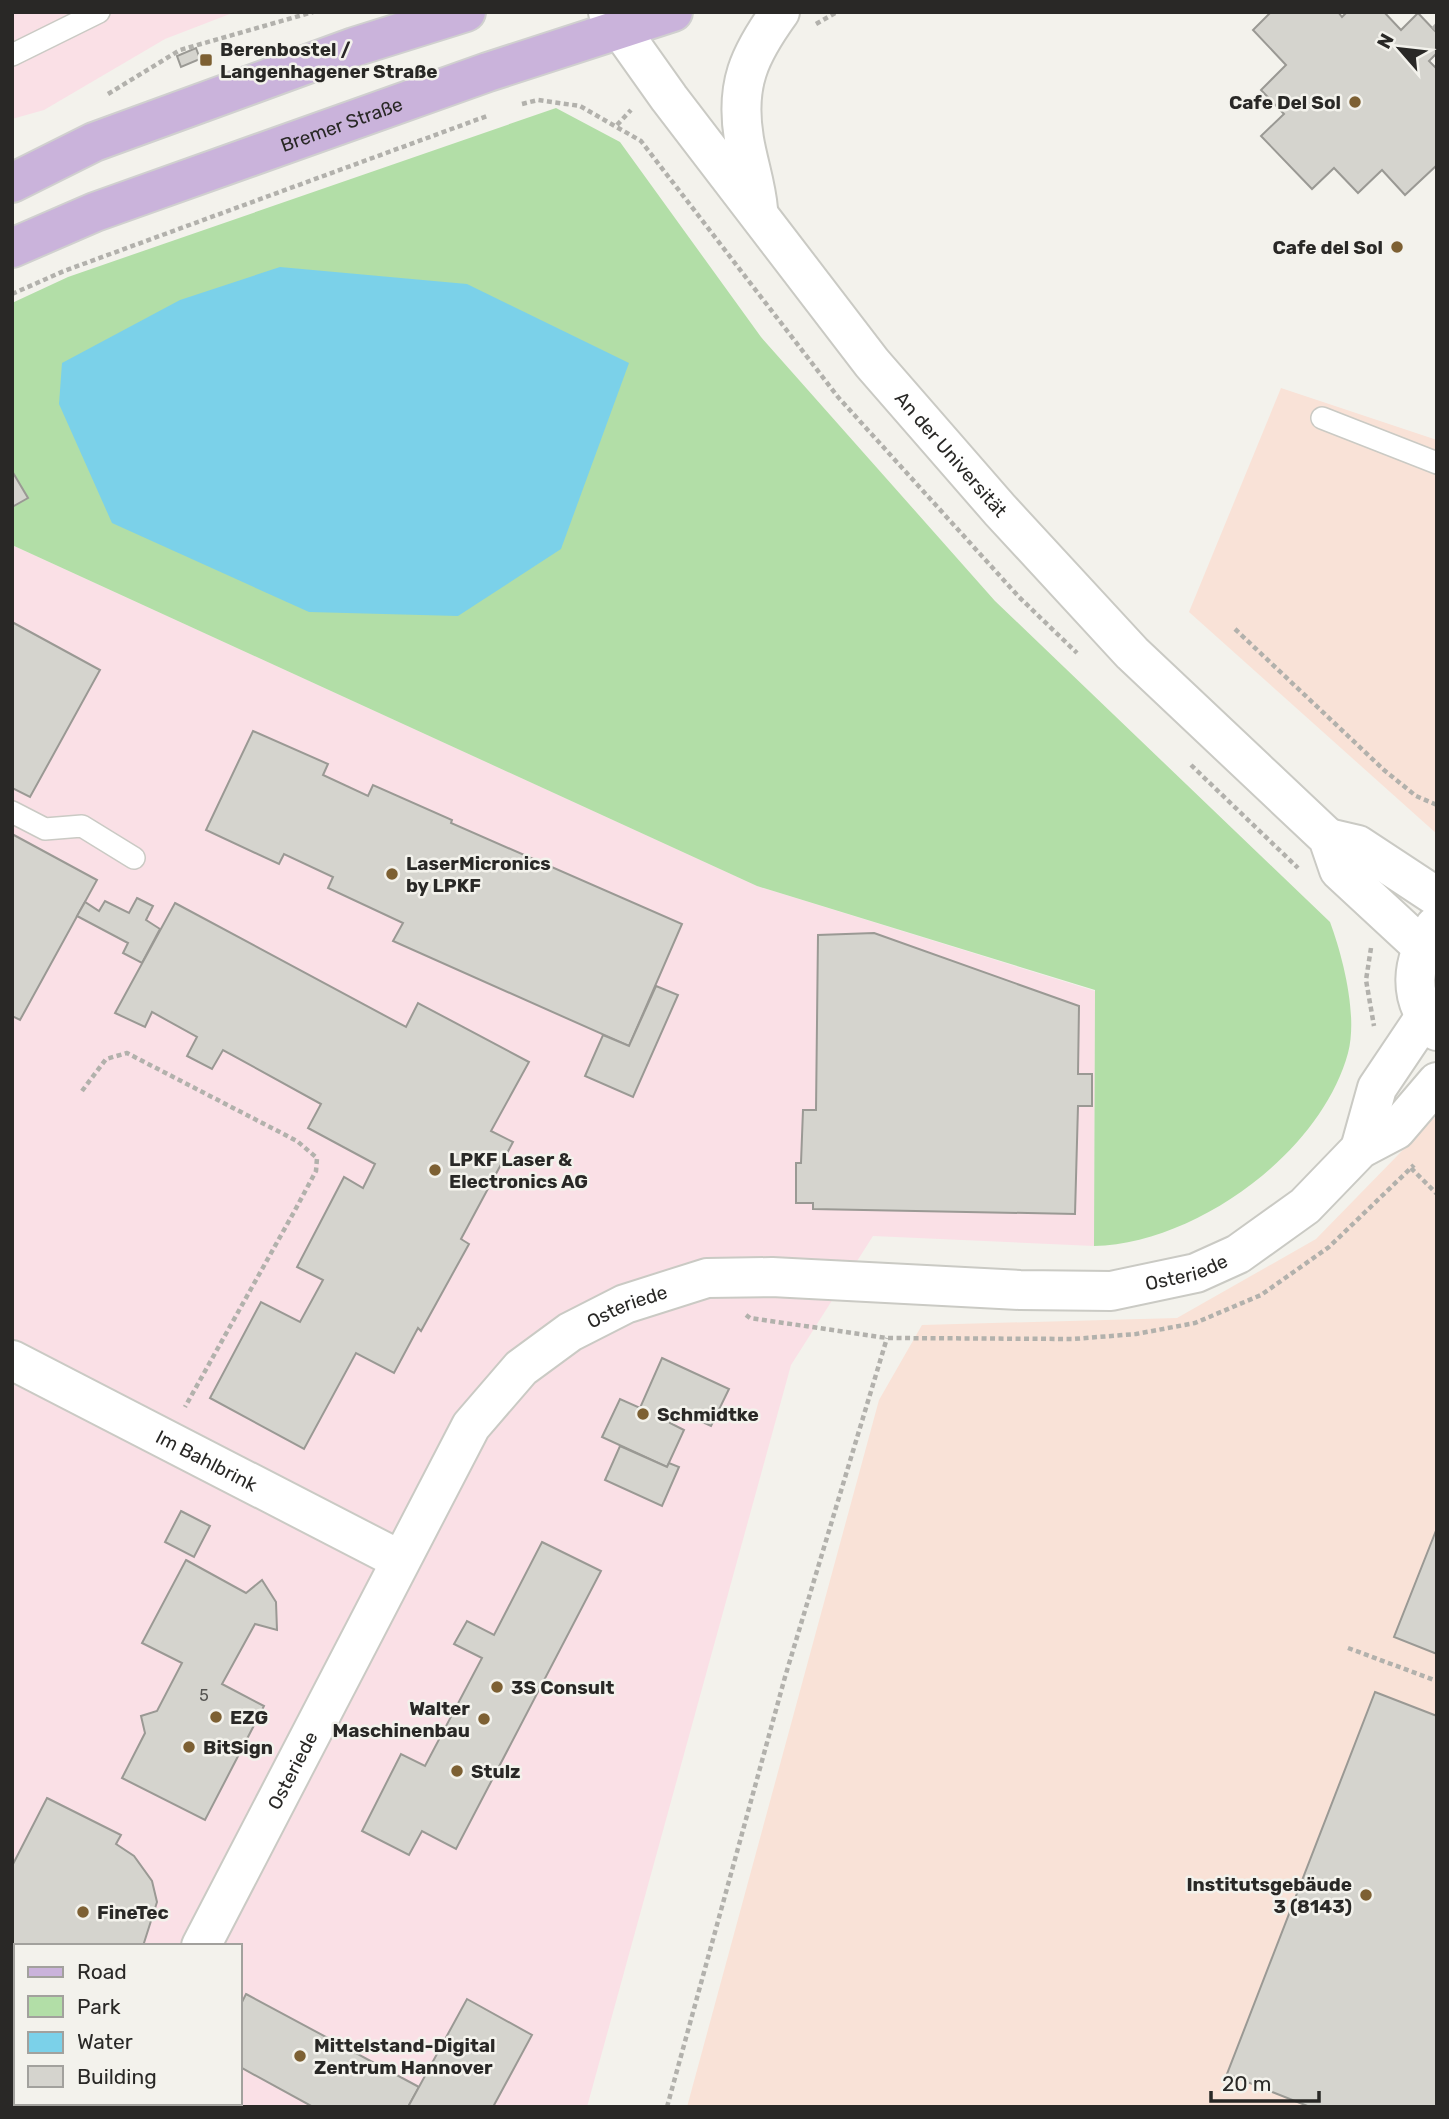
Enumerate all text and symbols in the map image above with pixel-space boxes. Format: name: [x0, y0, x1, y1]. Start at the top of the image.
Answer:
north arrow: [1365, 14, 1435, 84]
text: N: [1372, 30, 1399, 53]
place label: Berenbostel / Langenhagener Straße: [220, 38, 438, 83]
marker: Berenbostel / Langenhagener Straße: [198, 52, 214, 68]
place label: Cafe Del Sol: [1229, 91, 1341, 114]
street label: Bremer Straße: [277, 92, 406, 157]
marker: Cafe Del Sol: [1347, 94, 1363, 110]
place label: Cafe del Sol: [1273, 236, 1383, 259]
marker: Cafe del Sol: [1389, 239, 1405, 255]
street label: An der Universität: [890, 387, 1012, 523]
place label: LaserMicronics by LPKF: [406, 852, 551, 897]
marker: LaserMicronics by LPKF: [384, 866, 400, 882]
place label: LPKF Laser & Electronics AG: [449, 1148, 588, 1193]
marker: LPKF Laser & Electronics AG: [427, 1162, 443, 1178]
street label: Osteriede: [1143, 1249, 1231, 1295]
street label: Osteriede: [583, 1280, 670, 1334]
place label: Schmidtke: [657, 1403, 759, 1426]
marker: Schmidtke: [635, 1406, 651, 1422]
street label: Im Bahlbrink: [152, 1425, 261, 1496]
place label: 3S Consult: [511, 1676, 614, 1699]
marker: 3S Consult: [489, 1679, 505, 1695]
house number: 5: [199, 1686, 209, 1705]
place label: Walter Maschinenbau: [332, 1697, 470, 1742]
place label: EZG: [230, 1706, 268, 1729]
marker: EZG: [208, 1709, 224, 1725]
marker: Walter Maschinenbau: [476, 1711, 492, 1727]
street label: Osteriede: [263, 1727, 322, 1814]
place label: BitSign: [203, 1736, 273, 1759]
marker: BitSign: [181, 1739, 197, 1755]
place label: Stulz: [471, 1760, 521, 1783]
marker: Stulz: [449, 1763, 465, 1779]
place label: Institutsgebäude 3 (8143): [1186, 1873, 1352, 1918]
marker: Institutsgebäude 3 (8143): [1358, 1887, 1374, 1903]
place label: FineTec: [97, 1901, 169, 1924]
marker: FineTec: [75, 1904, 91, 1920]
legend: [14, 1944, 242, 2105]
text: Road: [77, 1959, 127, 1984]
text: Park: [77, 1994, 121, 2019]
text: Water: [77, 2029, 133, 2054]
place label: Mittelstand-Digital Zentrum Hannover: [314, 2034, 495, 2079]
marker: Mittelstand-Digital Zentrum Hannover: [292, 2048, 308, 2064]
scale bar: [1211, 2060, 1320, 2104]
text: Building: [77, 2064, 157, 2089]
text: 20 m: [1222, 2071, 1271, 2096]

